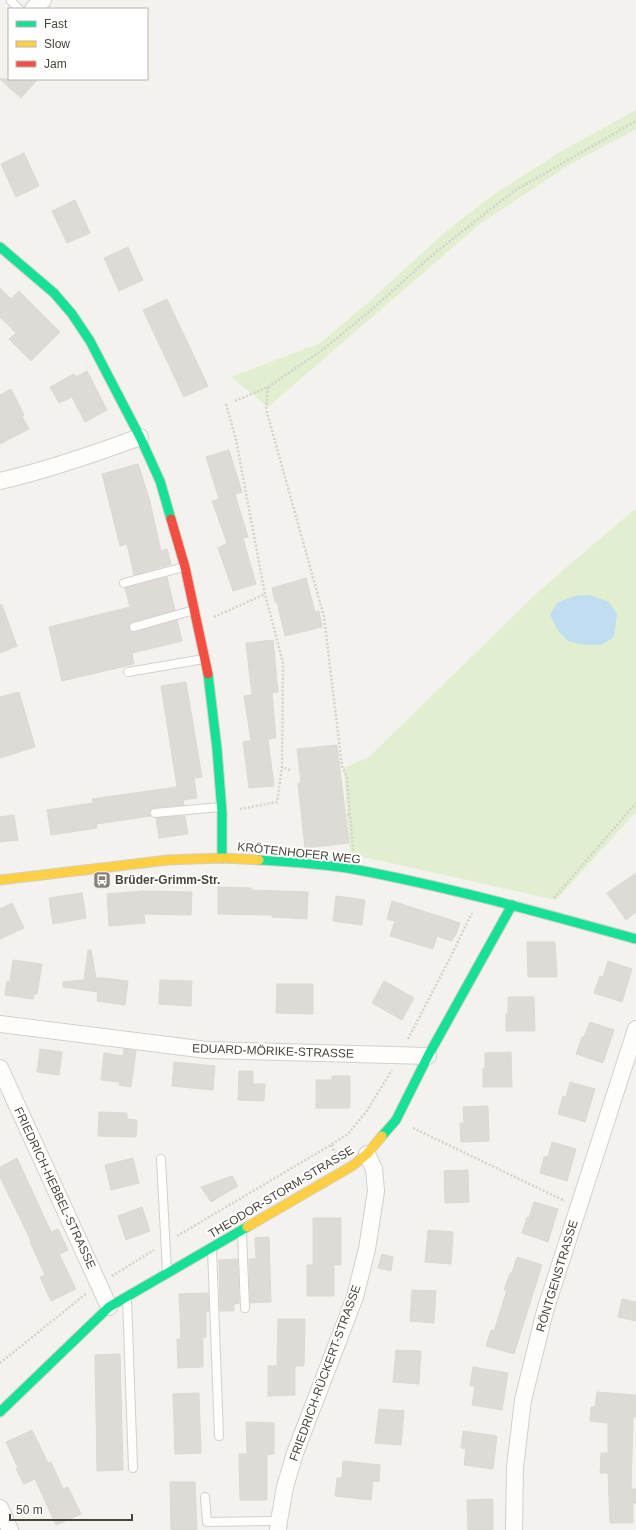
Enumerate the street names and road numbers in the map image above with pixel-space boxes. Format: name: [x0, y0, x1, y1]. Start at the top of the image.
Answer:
street label: KRÖTENHOFER WEG: [237, 840, 361, 866]
street label: EDUARD-MÖRIKE-STRASSE: [192, 1041, 354, 1061]
street label: FRIEDRICH-HEBBEL-STRASSE: [11, 1105, 99, 1271]
street label: THEODOR-STORM-STRASSE: [206, 1143, 356, 1241]
street label: RÖNTGENSTRASSE: [533, 1218, 581, 1334]
street label: FRIEDRICH-RÜCKERT-STRASSE: [287, 1283, 363, 1463]

